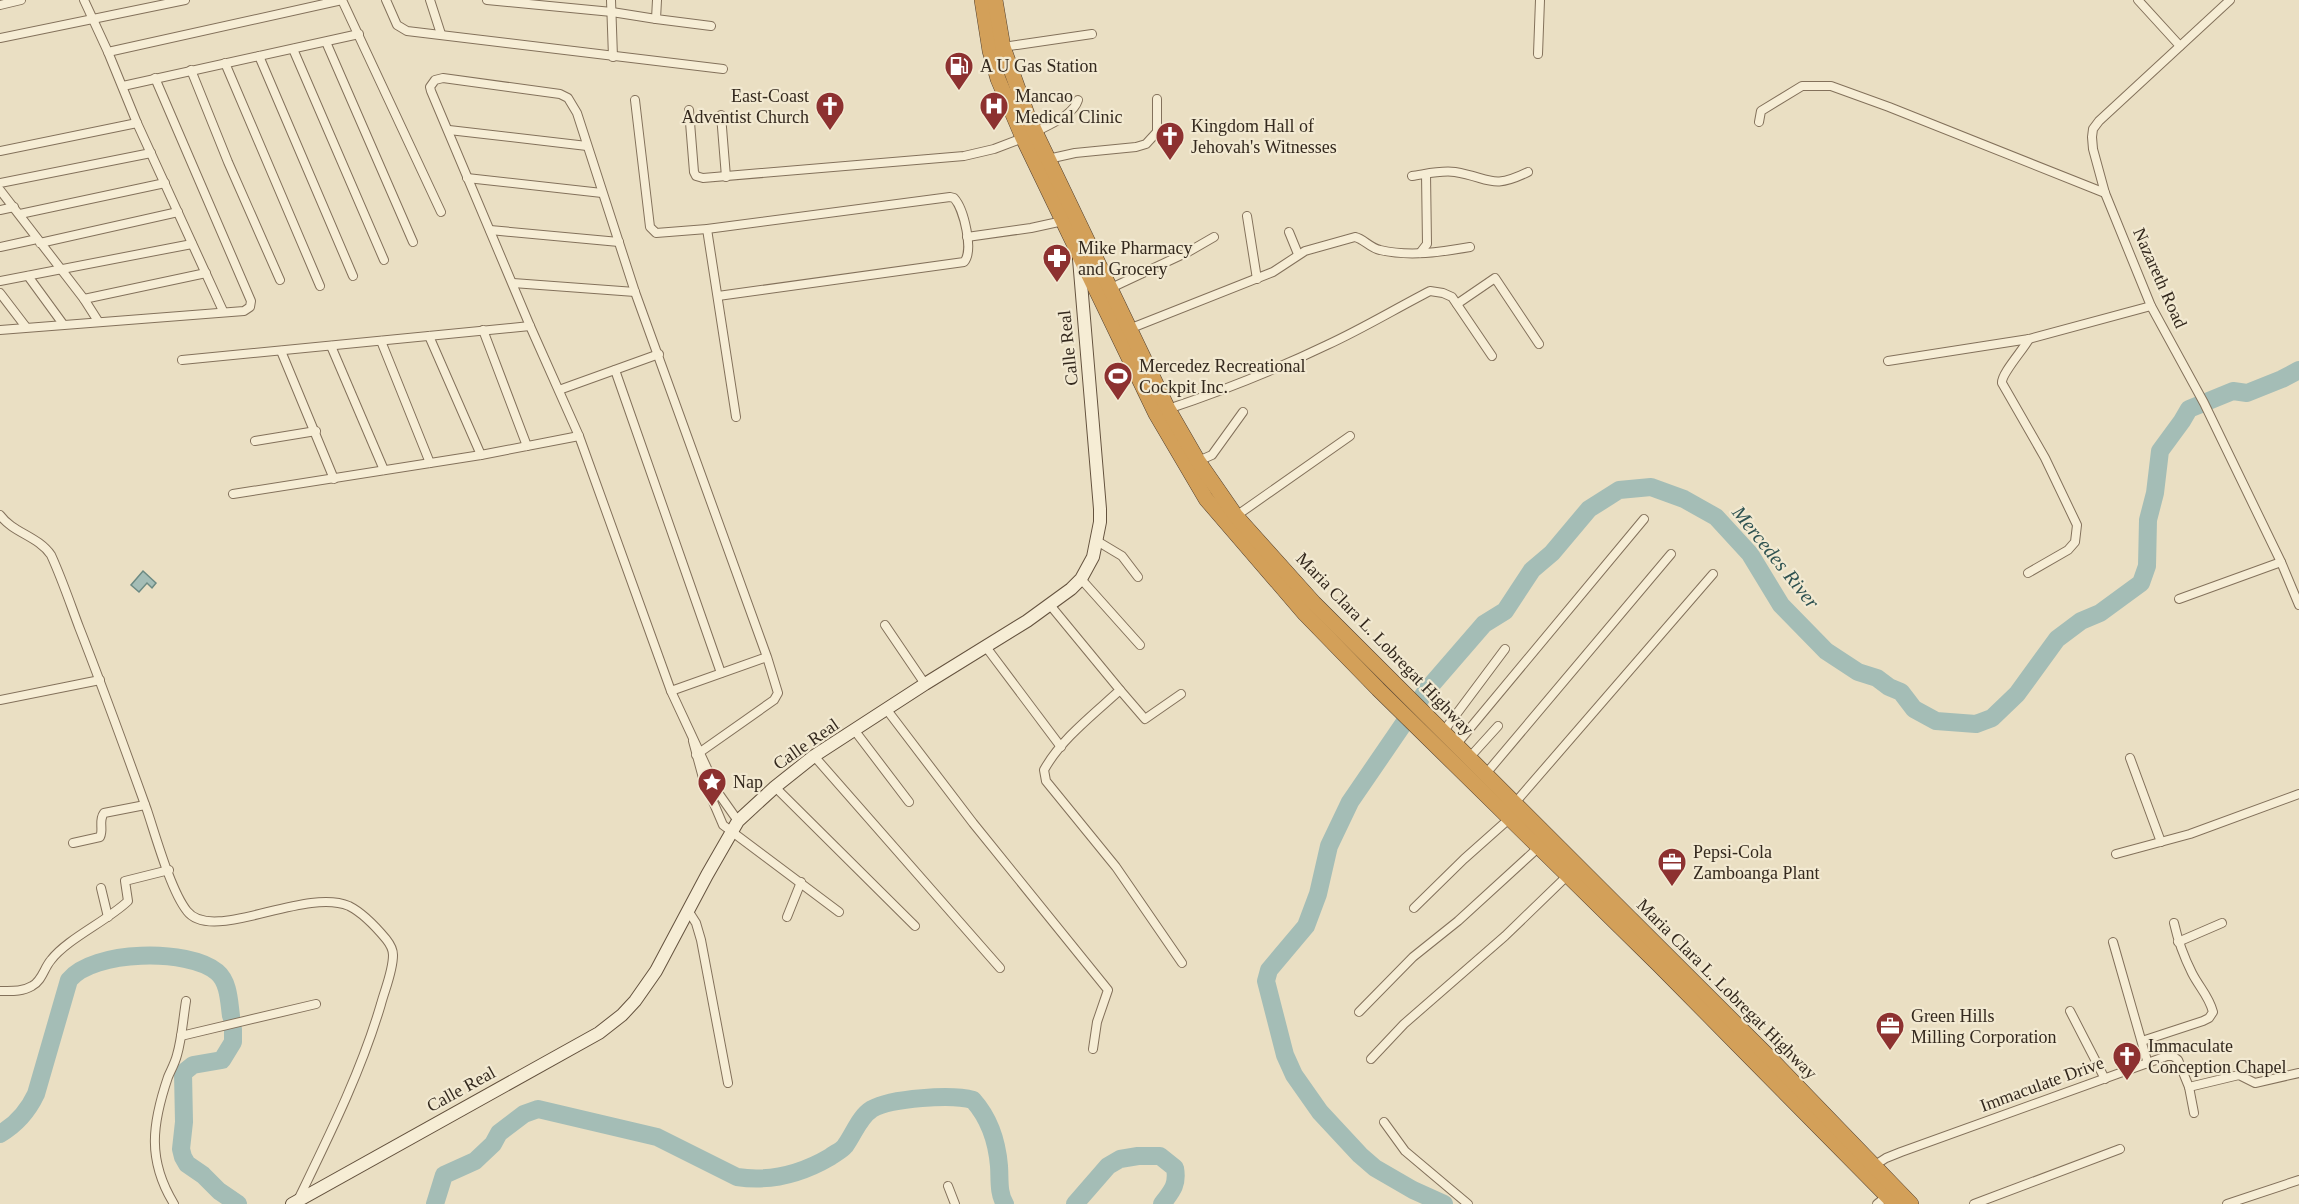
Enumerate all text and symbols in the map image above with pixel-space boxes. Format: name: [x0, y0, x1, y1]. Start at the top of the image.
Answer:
fuel station icon: A U Gas Station: [943, 50, 975, 92]
place label: A U Gas Station: [980, 56, 1098, 76]
place label: East-Coast Adventist Church: [682, 86, 809, 127]
place label: Mancao Medical Clinic: [1015, 86, 1122, 127]
church icon: East-Coast Adventist Church: [814, 90, 846, 132]
hospital icon: Mancao Medical Clinic: [978, 90, 1010, 132]
place label: Kingdom Hall of Jehovah's Witnesses: [1191, 116, 1337, 157]
church icon: Kingdom Hall of Jehovah's Witnesses: [1154, 120, 1186, 162]
street label: Nazareth Road: [2129, 225, 2191, 331]
place label: Mike Pharmacy and Grocery: [1078, 238, 1192, 279]
pharmacy icon: Mike Pharmacy and Grocery: [1041, 242, 1073, 284]
street label: Calle Real: [1054, 309, 1082, 387]
place label: Mercedez Recreational Cockpit Inc.: [1139, 356, 1305, 397]
sports icon: Mercedez Recreational Cockpit Inc.: [1102, 360, 1134, 402]
water label: Mercedes River: [1727, 501, 1824, 613]
street label: Maria Clara L. Lobregat Highway: [1292, 548, 1478, 740]
street label: Calle Real: [769, 714, 843, 774]
place icon: Nap: [696, 766, 728, 808]
place label: Nap: [733, 772, 763, 792]
place label: Pepsi-Cola Zamboanga Plant: [1693, 842, 1819, 883]
office icon: Pepsi-Cola Zamboanga Plant: [1656, 846, 1688, 888]
street label: Maria Clara L. Lobregat Highway: [1633, 895, 1821, 1083]
place label: Green Hills Milling Corporation: [1911, 1006, 2057, 1047]
office icon: Green Hills Milling Corporation: [1874, 1010, 1906, 1052]
place label: Immaculate Conception Chapel: [2148, 1036, 2286, 1077]
church icon: Immaculate Conception Chapel: [2111, 1040, 2143, 1082]
street label: Immaculate Drive: [1977, 1052, 2107, 1116]
street label: Calle Real: [423, 1062, 499, 1116]

